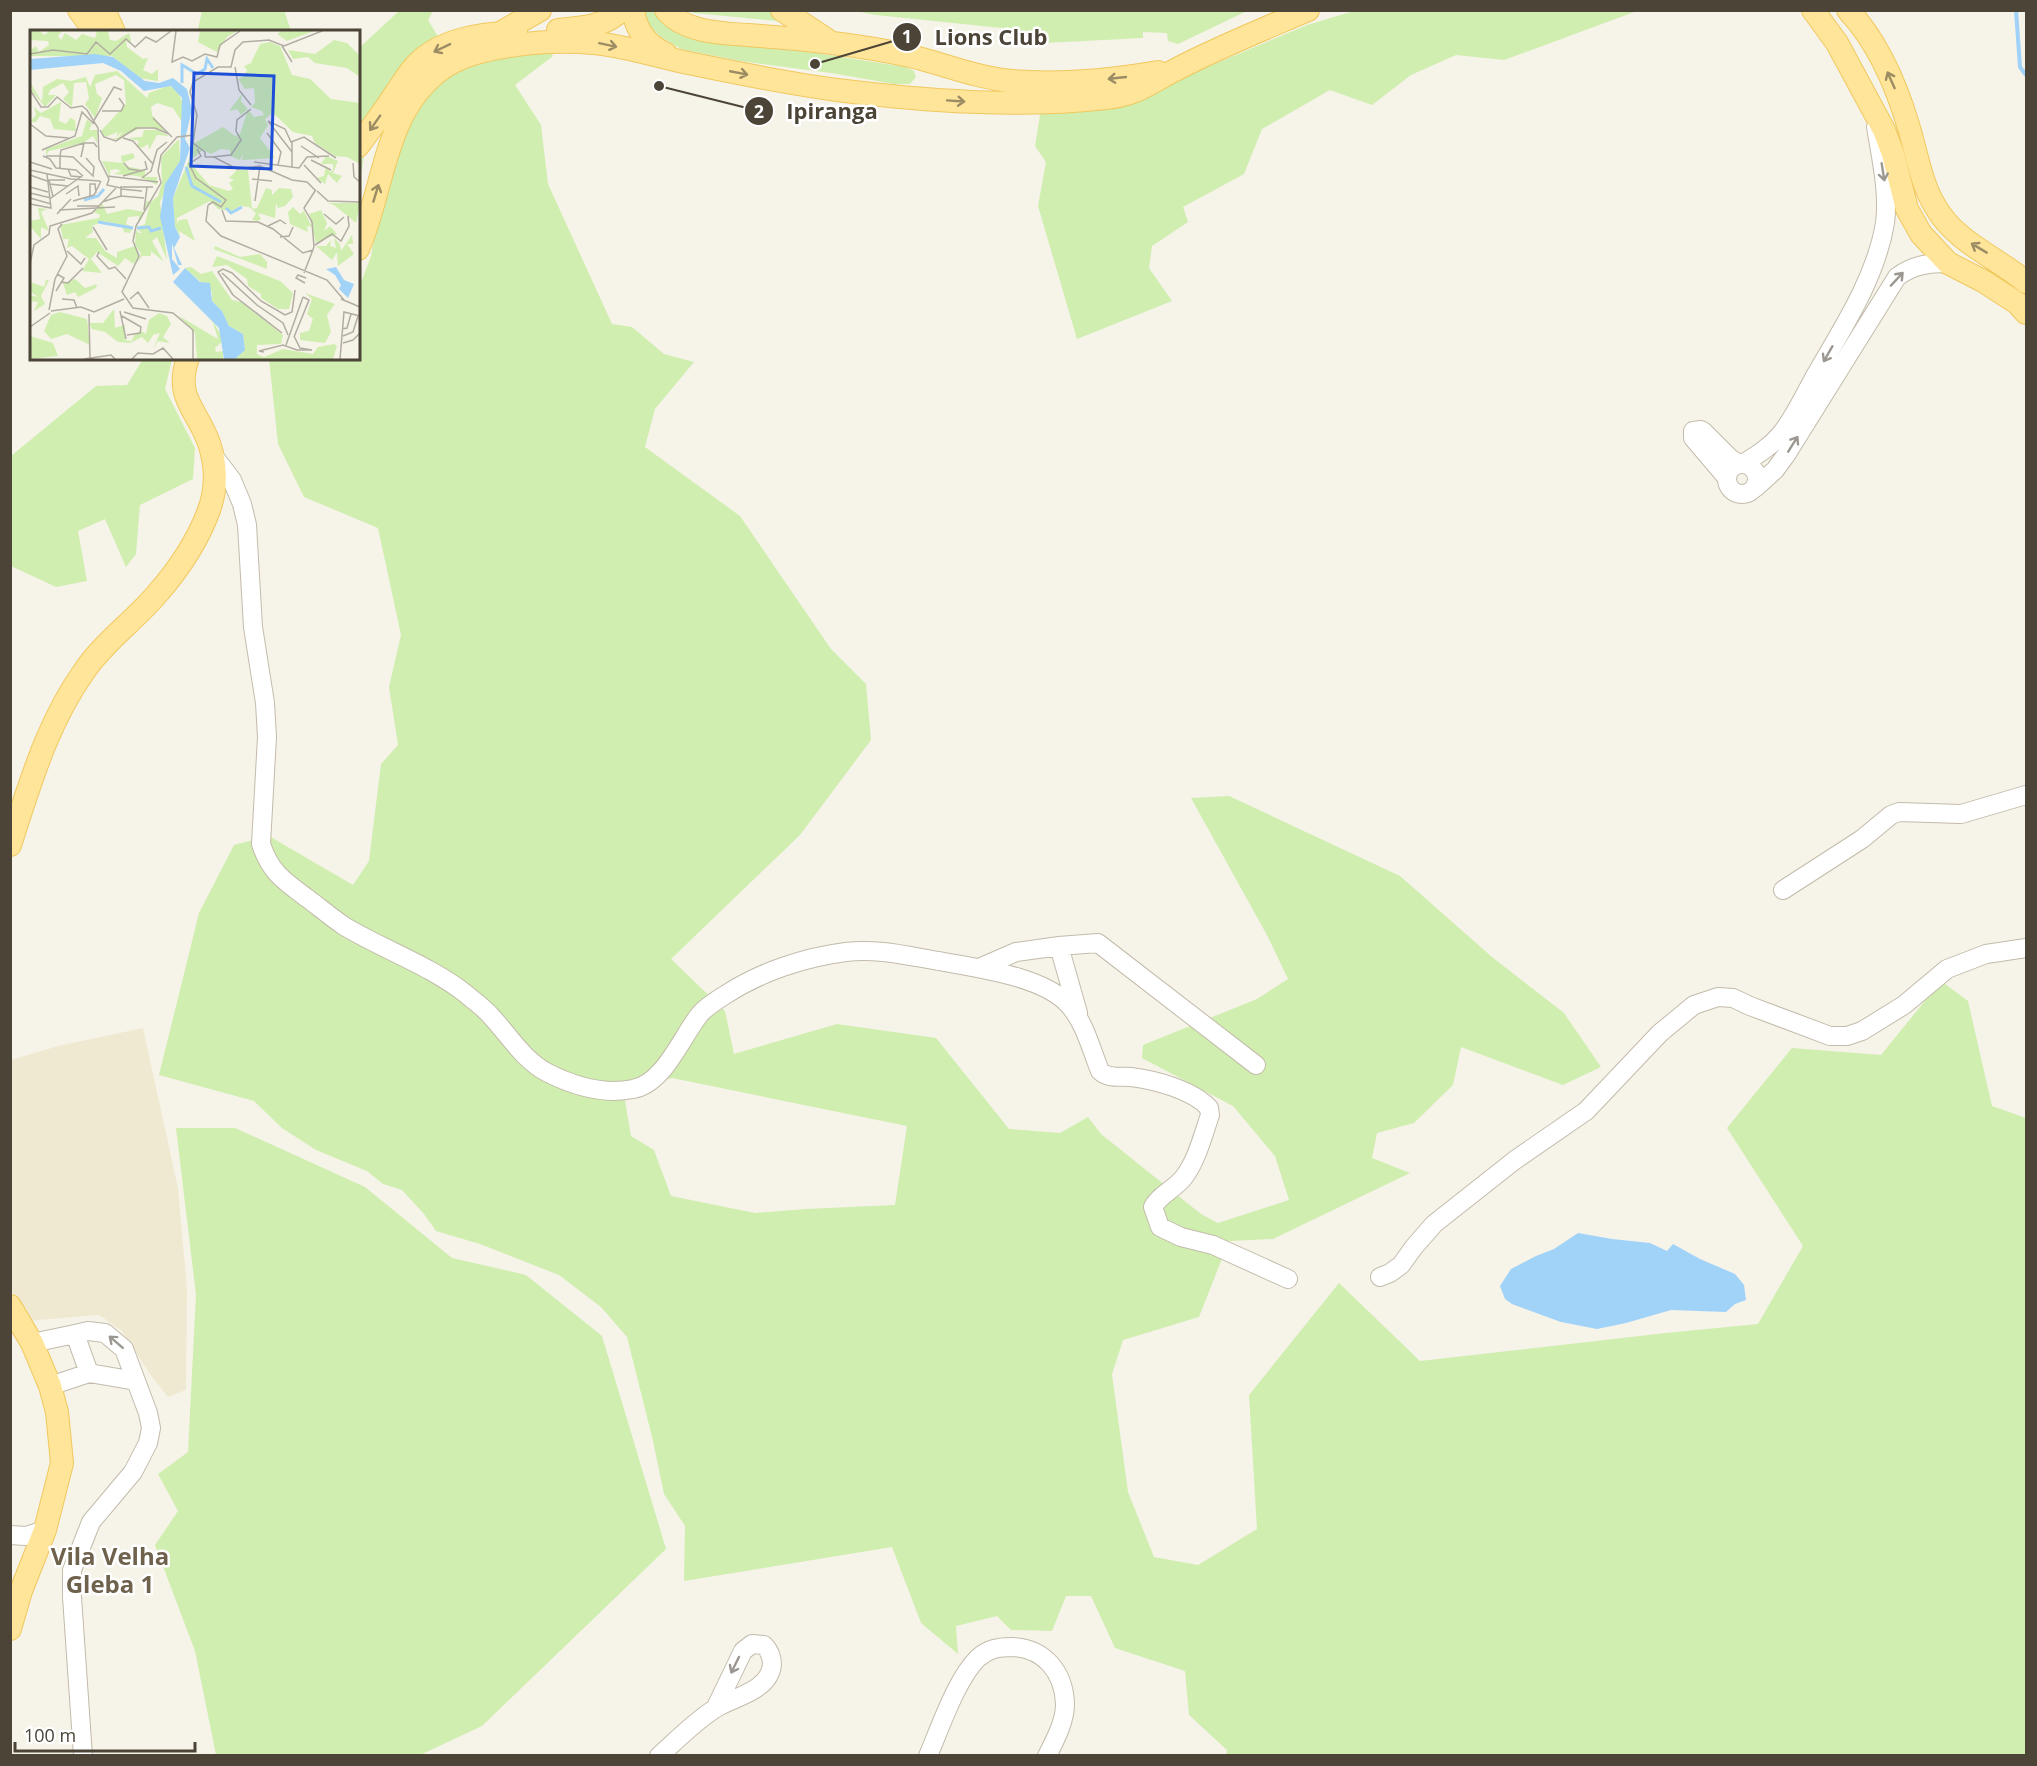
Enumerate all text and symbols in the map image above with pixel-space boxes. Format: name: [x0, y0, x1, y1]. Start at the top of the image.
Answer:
callout: Lions Club: [892, 17, 1059, 57]
text: Lions Club: [935, 21, 1048, 51]
text: 1: [902, 24, 912, 48]
inset map: [30, 30, 360, 360]
one-way arrow: [598, 40, 617, 52]
one-way arrow: [434, 42, 452, 54]
one-way arrow: [728, 68, 748, 79]
one-way arrow: [1885, 72, 1896, 90]
one-way arrow: [1107, 73, 1127, 84]
callout: Ipiranga: [744, 91, 890, 131]
text: Ipiranga: [786, 95, 878, 125]
one-way arrow: [946, 96, 966, 107]
text: 2: [754, 99, 764, 123]
one-way arrow: [369, 115, 381, 131]
one-way arrow: [1877, 161, 1888, 181]
one-way arrow: [371, 184, 382, 203]
one-way arrow: [1971, 242, 1988, 254]
one-way arrow: [1890, 272, 1904, 287]
one-way arrow: [1822, 345, 1834, 362]
one-way arrow: [1788, 436, 1800, 453]
one-way arrow: [109, 1335, 124, 1349]
district label: Vila Velha Gleba 1: [51, 1539, 169, 1600]
one-way arrow: [729, 1656, 741, 1674]
scale bar: [15, 1715, 195, 1753]
text: 100 m: [24, 1723, 76, 1747]

